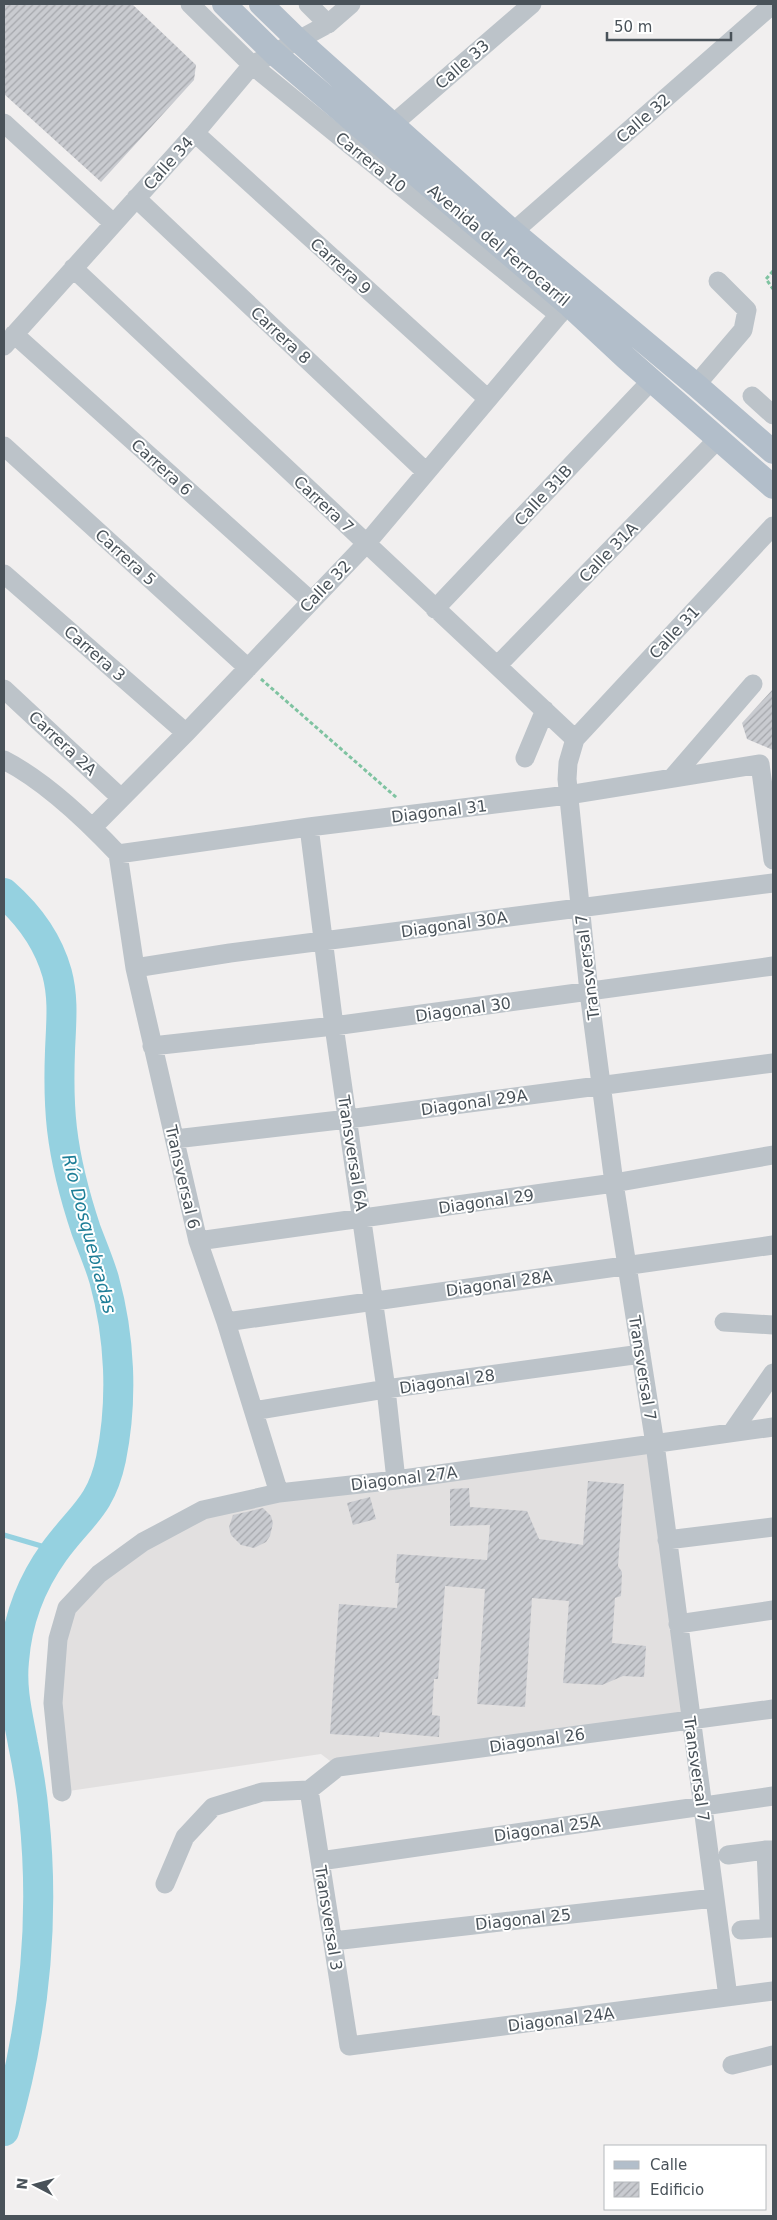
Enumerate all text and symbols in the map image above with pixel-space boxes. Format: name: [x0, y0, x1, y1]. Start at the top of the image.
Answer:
scale bar: [607, 10, 731, 42]
text: 50 m: [614, 18, 652, 36]
street label: Calle 33: [432, 36, 493, 93]
street label: Calle 32: [613, 90, 674, 147]
street label: Carrera 10: [332, 128, 410, 197]
street label: Calle 34: [140, 133, 197, 194]
street label: Avenida del Ferrocarril: [424, 180, 573, 310]
street label: Carrera 9: [306, 234, 375, 299]
street label: Carrera 8: [247, 303, 315, 368]
street label: Carrera 6: [127, 435, 196, 500]
street label: Calle 31B: [510, 461, 576, 530]
street label: Carrera 7: [290, 472, 358, 537]
street label: Calle 31A: [575, 518, 642, 586]
street label: Carrera 5: [91, 525, 160, 590]
street label: Calle 32: [296, 556, 355, 616]
street label: Calle 31: [645, 602, 704, 663]
street label: Carrera 3: [60, 622, 129, 685]
street label: Carrera 2A: [25, 707, 101, 780]
street label: Diagonal 31: [390, 796, 488, 827]
street label: Diagonal 30A: [400, 908, 509, 941]
street label: Transversal 7: [572, 913, 604, 1022]
street label: Diagonal 30: [414, 993, 512, 1026]
street label: Diagonal 29A: [420, 1086, 529, 1119]
street label: Transversal 6A: [334, 1093, 371, 1212]
street label: Transversal 6: [161, 1122, 204, 1231]
water label: Río Dosquebradas: [58, 1152, 121, 1316]
street label: Diagonal 29: [437, 1185, 535, 1218]
street label: Diagonal 28A: [445, 1267, 554, 1300]
street label: Transversal 7: [625, 1313, 660, 1422]
street label: Diagonal 28: [398, 1365, 496, 1398]
street label: Diagonal 27A: [350, 1463, 459, 1494]
street label: Transversal 7: [680, 1714, 713, 1823]
street label: Diagonal 26: [488, 1724, 586, 1757]
street label: Diagonal 25A: [493, 1812, 602, 1845]
street label: Transversal 3: [311, 1863, 346, 1972]
street label: Diagonal 25: [474, 1905, 572, 1934]
street label: Diagonal 24A: [507, 2004, 616, 2035]
legend: [604, 2145, 767, 2210]
text: Calle: [650, 2156, 687, 2174]
north arrow: [10, 2160, 60, 2210]
text: N: [14, 2177, 31, 2190]
text: Edificio: [650, 2181, 704, 2199]

